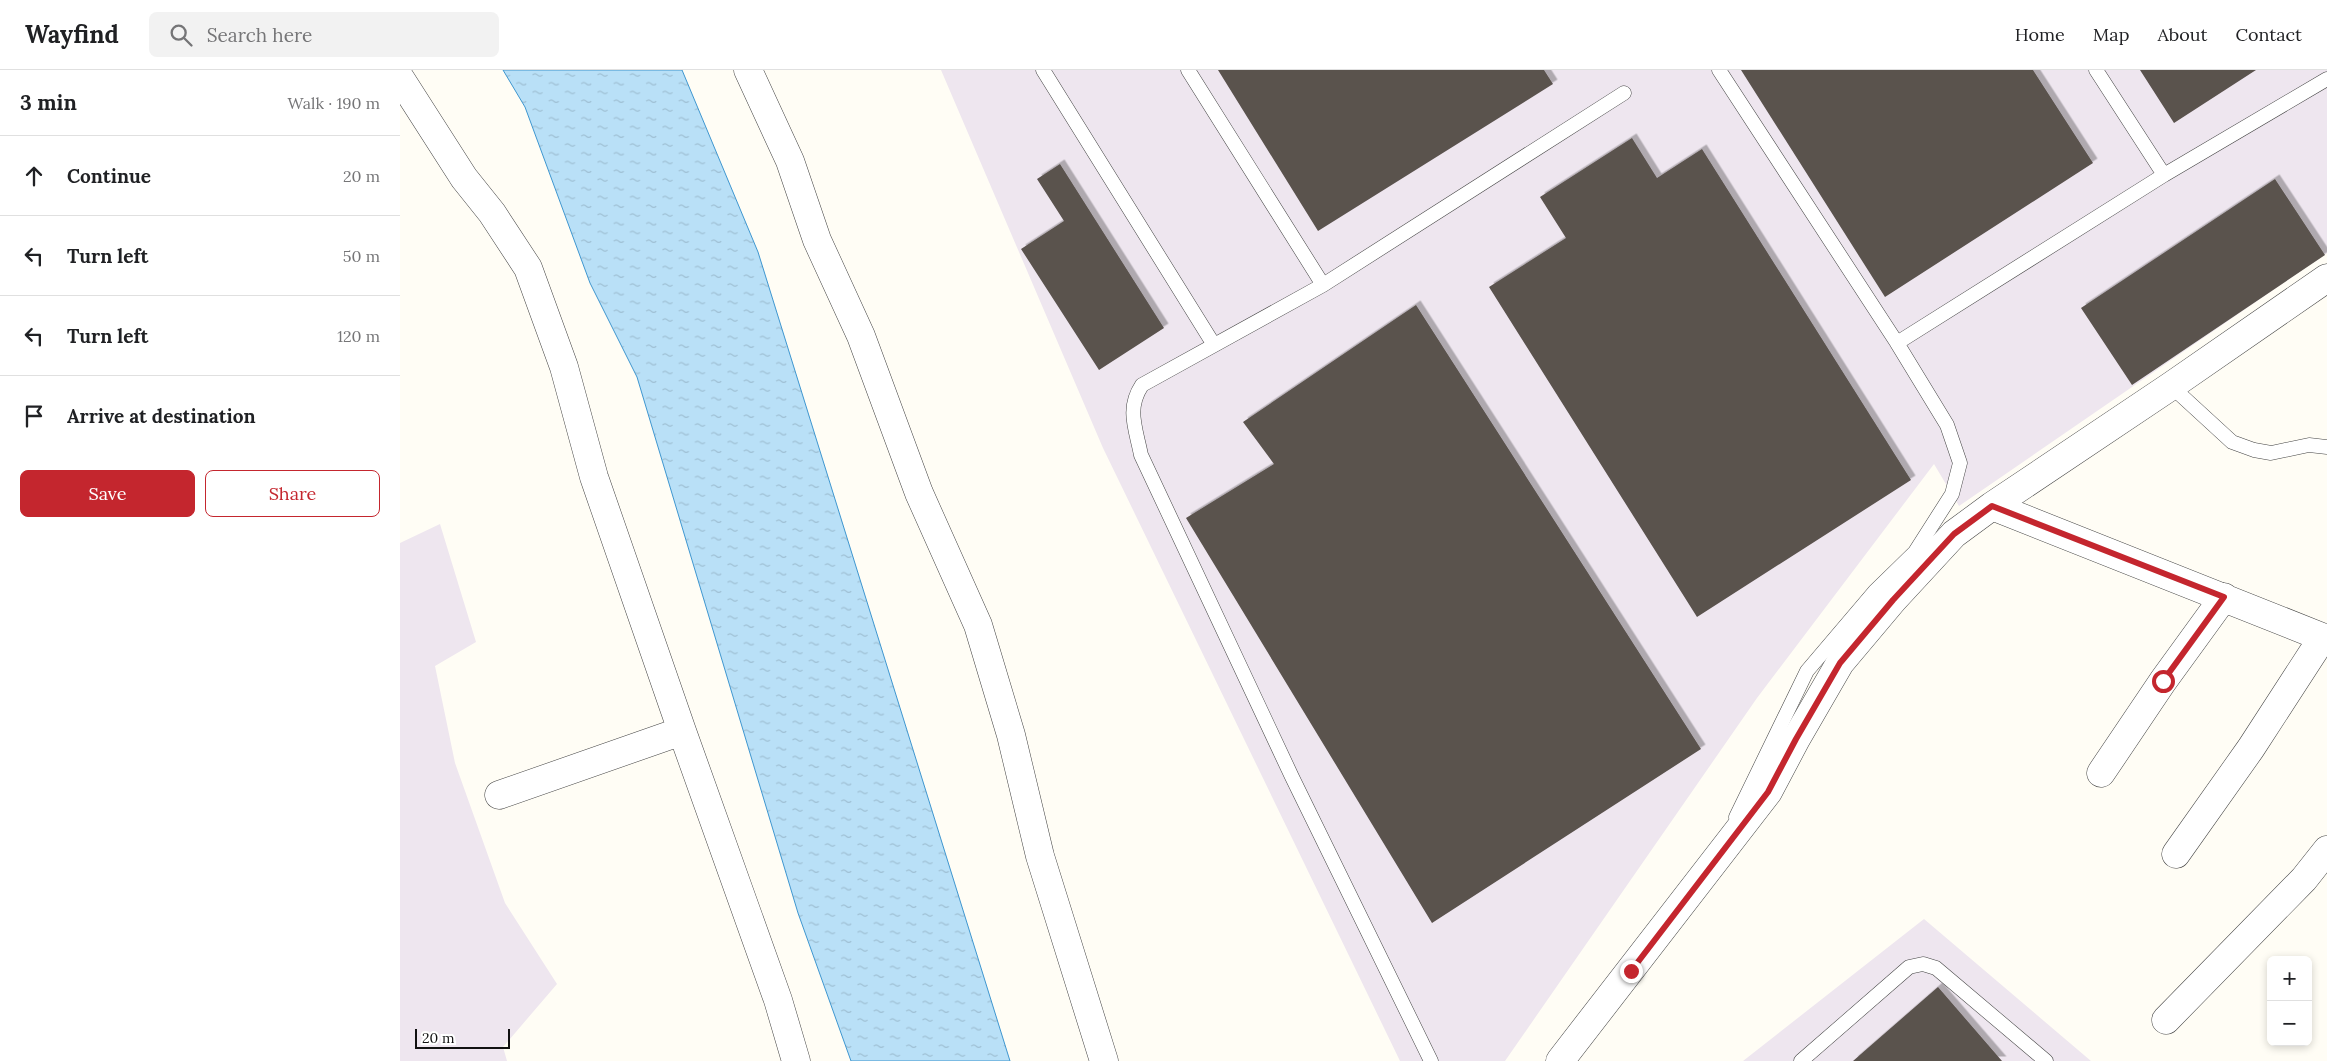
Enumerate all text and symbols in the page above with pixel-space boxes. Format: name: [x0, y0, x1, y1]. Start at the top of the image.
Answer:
search box: [149, 12, 499, 57]
text: Wayfind: [25, 19, 119, 50]
icon: search: [167, 21, 195, 49]
text: Search here: [207, 23, 312, 47]
text: Home: [2015, 23, 2065, 46]
text: Map: [2093, 23, 2129, 46]
text: About: [2157, 23, 2207, 46]
text: Contact: [2235, 23, 2302, 46]
text: 3 min: [20, 89, 77, 116]
text: Walk · 190 m: [288, 93, 380, 113]
icon: ahead: [20, 162, 48, 190]
text: Continue: [67, 164, 151, 188]
text: 20 m: [343, 166, 380, 186]
icon: left: [20, 242, 48, 270]
text: Turn left: [67, 244, 148, 268]
text: 50 m: [343, 246, 380, 266]
icon: left: [20, 322, 48, 350]
text: Turn left: [67, 324, 148, 348]
text: 120 m: [337, 326, 380, 346]
icon: arrive: [20, 402, 48, 430]
text: Arrive at destination: [67, 404, 256, 428]
button: Save: [20, 470, 195, 517]
button: Share: [205, 470, 380, 517]
route start: [2152, 670, 2175, 693]
map controls: [2267, 956, 2312, 1046]
button: +: [2267, 956, 2312, 1001]
route end: [1620, 960, 1643, 983]
button: −: [2267, 1001, 2312, 1046]
scale bar: [415, 1026, 510, 1049]
text: 20 m: [422, 1029, 454, 1047]

